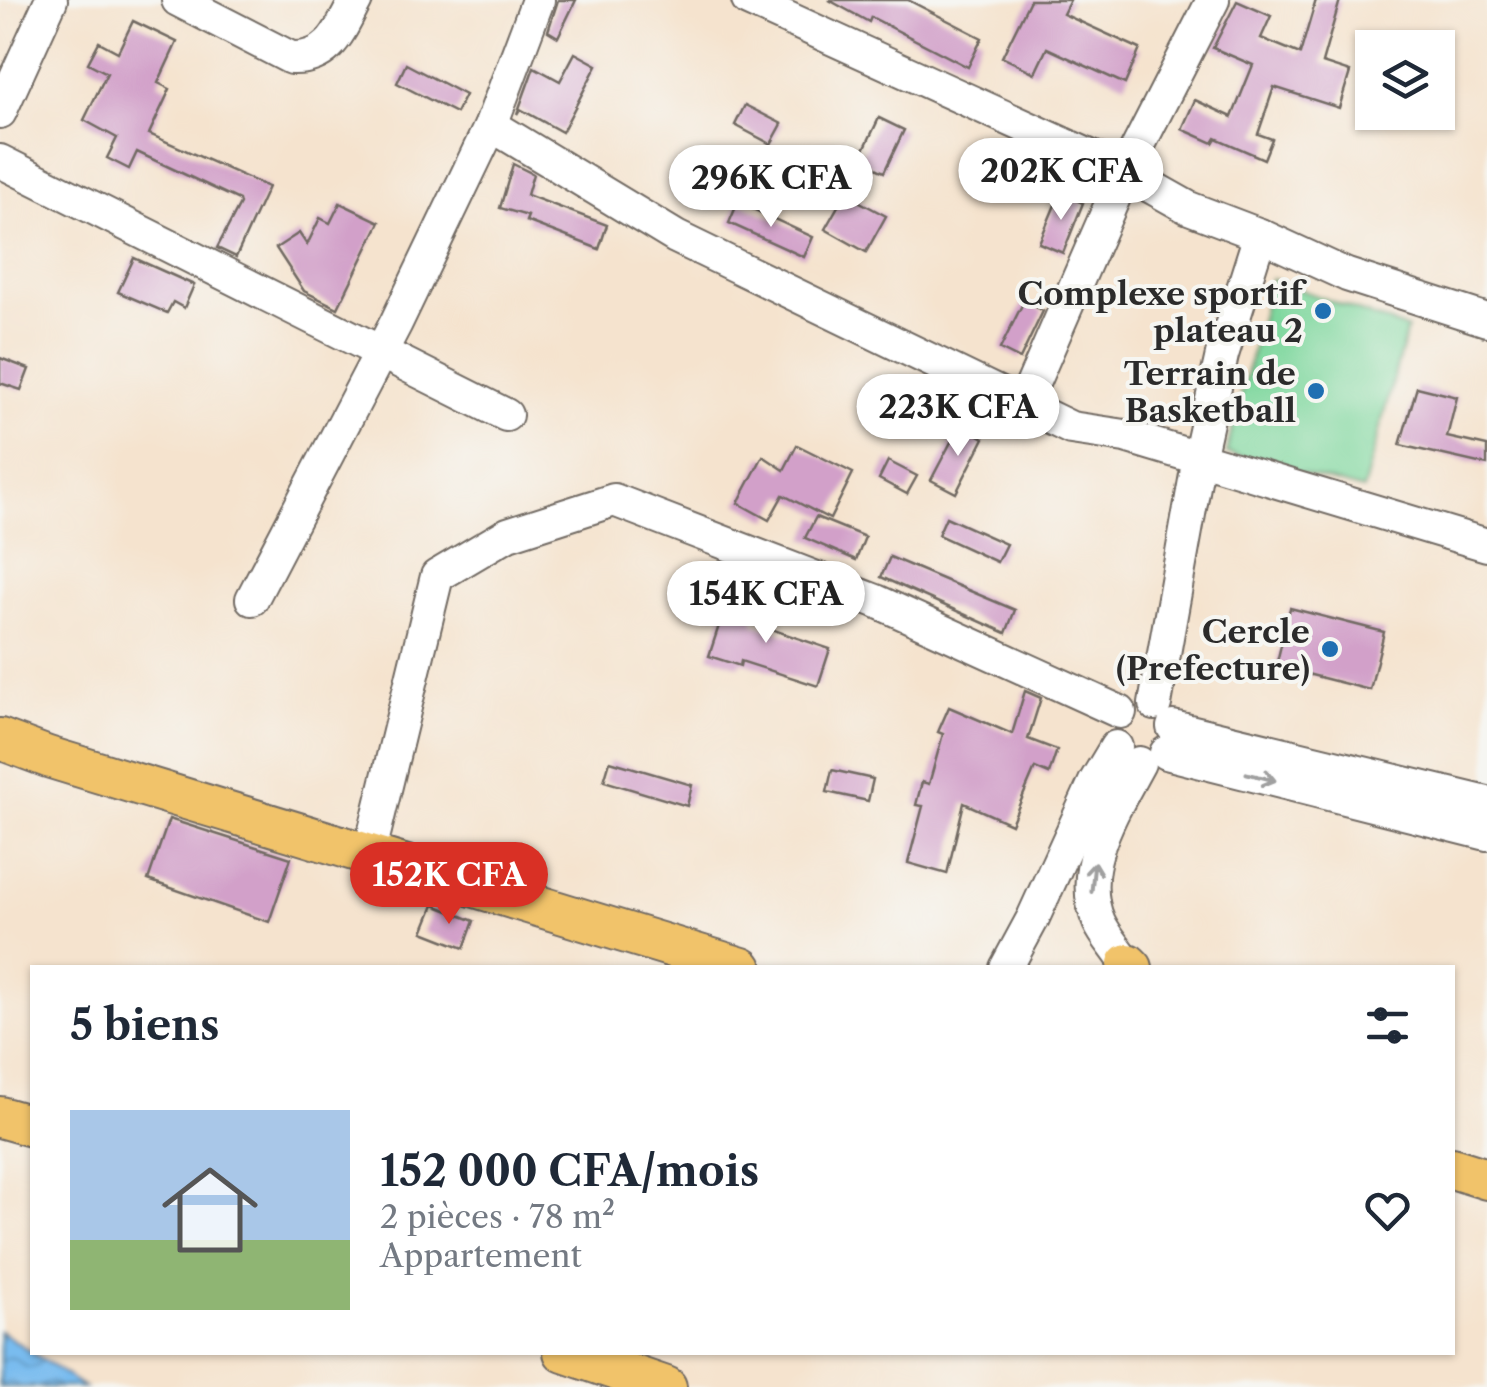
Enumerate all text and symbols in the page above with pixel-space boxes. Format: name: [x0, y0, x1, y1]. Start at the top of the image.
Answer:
map controls: [1355, 30, 1455, 130]
button: layers: [1355, 30, 1455, 130]
pin: 202K CFA: [958, 138, 1164, 223]
pin: 296K CFA: [668, 145, 874, 230]
text: 202K CFA: [980, 151, 1142, 190]
text: 296K CFA: [691, 158, 851, 197]
place label: Complexe sportif plateau 2: [1018, 274, 1308, 350]
marker: Complexe sportif plateau 2: [1312, 300, 1334, 322]
place label: Terrain de Basketball: [1124, 354, 1296, 430]
pin: 223K CFA: [855, 374, 1061, 459]
marker: Terrain de Basketball: [1305, 380, 1327, 402]
text: 223K CFA: [879, 387, 1037, 426]
pin: 154K CFA: [663, 561, 869, 646]
text: 154K CFA: [689, 574, 843, 613]
place label: Cercle (Prefecture): [1116, 612, 1310, 688]
marker: Cercle (Prefecture): [1319, 638, 1341, 660]
one-way arrow: [1245, 768, 1276, 787]
pin: 152K CFA: [346, 842, 552, 927]
text: 152K CFA: [372, 855, 526, 894]
one-way arrow: [1084, 861, 1103, 893]
icon: filters: [1360, 998, 1415, 1053]
text: 5 biens: [70, 999, 219, 1051]
text: 152 000 CFA/mois: [380, 1145, 759, 1197]
icon: home: [150, 1150, 270, 1270]
icon: heart: [1360, 1183, 1415, 1238]
text: 2 pièces · 78 m²: [380, 1197, 615, 1236]
text: Appartement: [380, 1236, 582, 1275]

